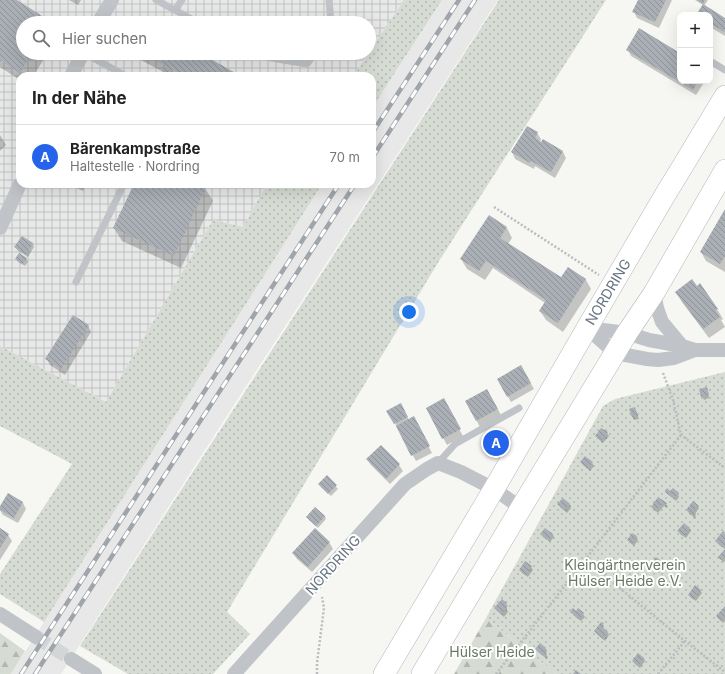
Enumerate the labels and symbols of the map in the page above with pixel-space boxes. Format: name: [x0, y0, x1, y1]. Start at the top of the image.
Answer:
street label: NORDRING: [581, 256, 634, 328]
your location: [399, 302, 419, 322]
pin: A: [483, 428, 509, 458]
street label: NORDRING: [302, 531, 364, 598]
park label: Kleingärtnerverein Hülser Heide e.V.: [564, 556, 686, 589]
park label: Hülser Heide: [449, 643, 535, 660]

